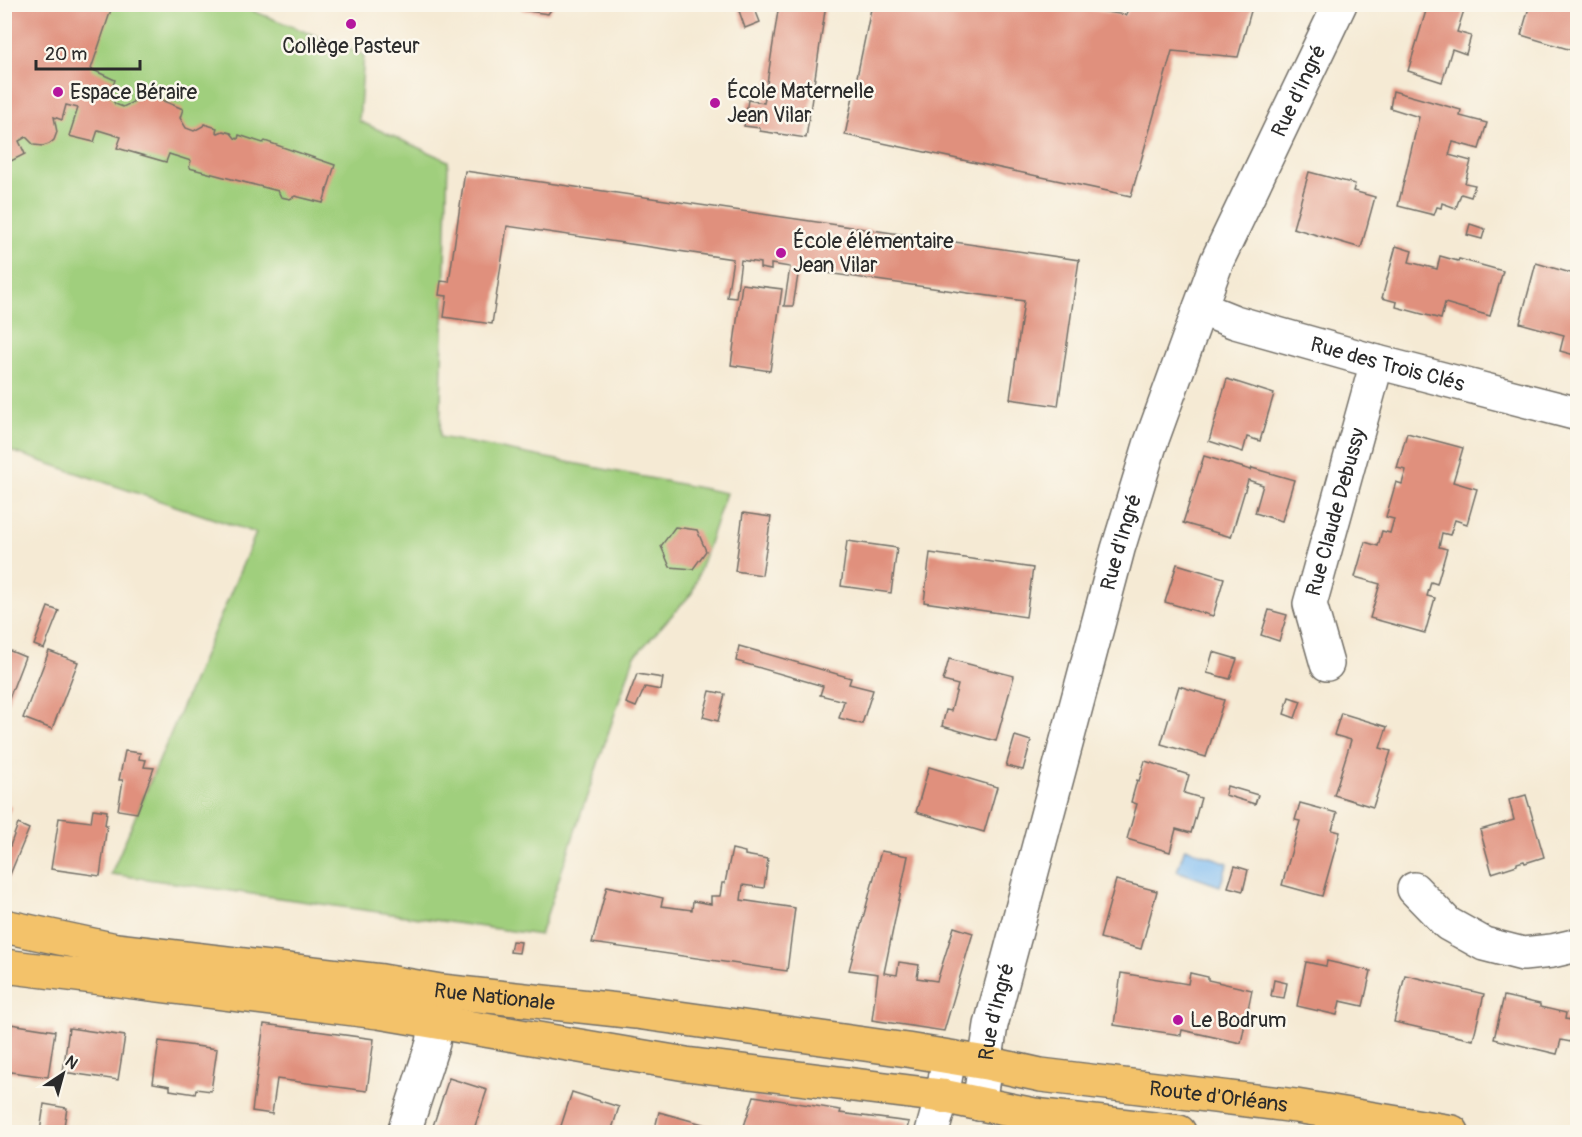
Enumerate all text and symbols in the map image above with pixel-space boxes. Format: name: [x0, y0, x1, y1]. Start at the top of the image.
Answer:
marker: Collège Pasteur: [344, 17, 358, 31]
scale bar: [36, 33, 140, 71]
place label: Collège Pasteur: [282, 33, 420, 60]
street label: Rue d'Ingré: [1265, 40, 1332, 141]
text: 20 m: [45, 43, 87, 66]
place label: École Maternelle Jean Vilar: [727, 78, 874, 129]
place label: Espace Béraire: [70, 79, 198, 106]
marker: Espace Béraire: [51, 85, 65, 99]
marker: École Maternelle Jean Vilar: [708, 96, 722, 110]
place label: École élémentaire Jean Vilar: [793, 228, 954, 279]
marker: École élémentaire Jean Vilar: [774, 246, 788, 260]
street label: Rue des Trois Clés: [1308, 330, 1468, 398]
street label: Rue Claude Debussy: [1299, 425, 1372, 599]
street label: Rue d'Ingré: [1094, 490, 1148, 593]
street label: Rue d'Ingré: [972, 960, 1020, 1062]
street label: Rue Nationale: [432, 977, 557, 1017]
place label: Le Bodrum: [1190, 1007, 1286, 1034]
marker: Le Bodrum: [1171, 1013, 1185, 1027]
north arrow: [33, 1044, 93, 1104]
text: N: [61, 1051, 82, 1074]
street label: Route d'Orléans: [1148, 1075, 1290, 1118]

